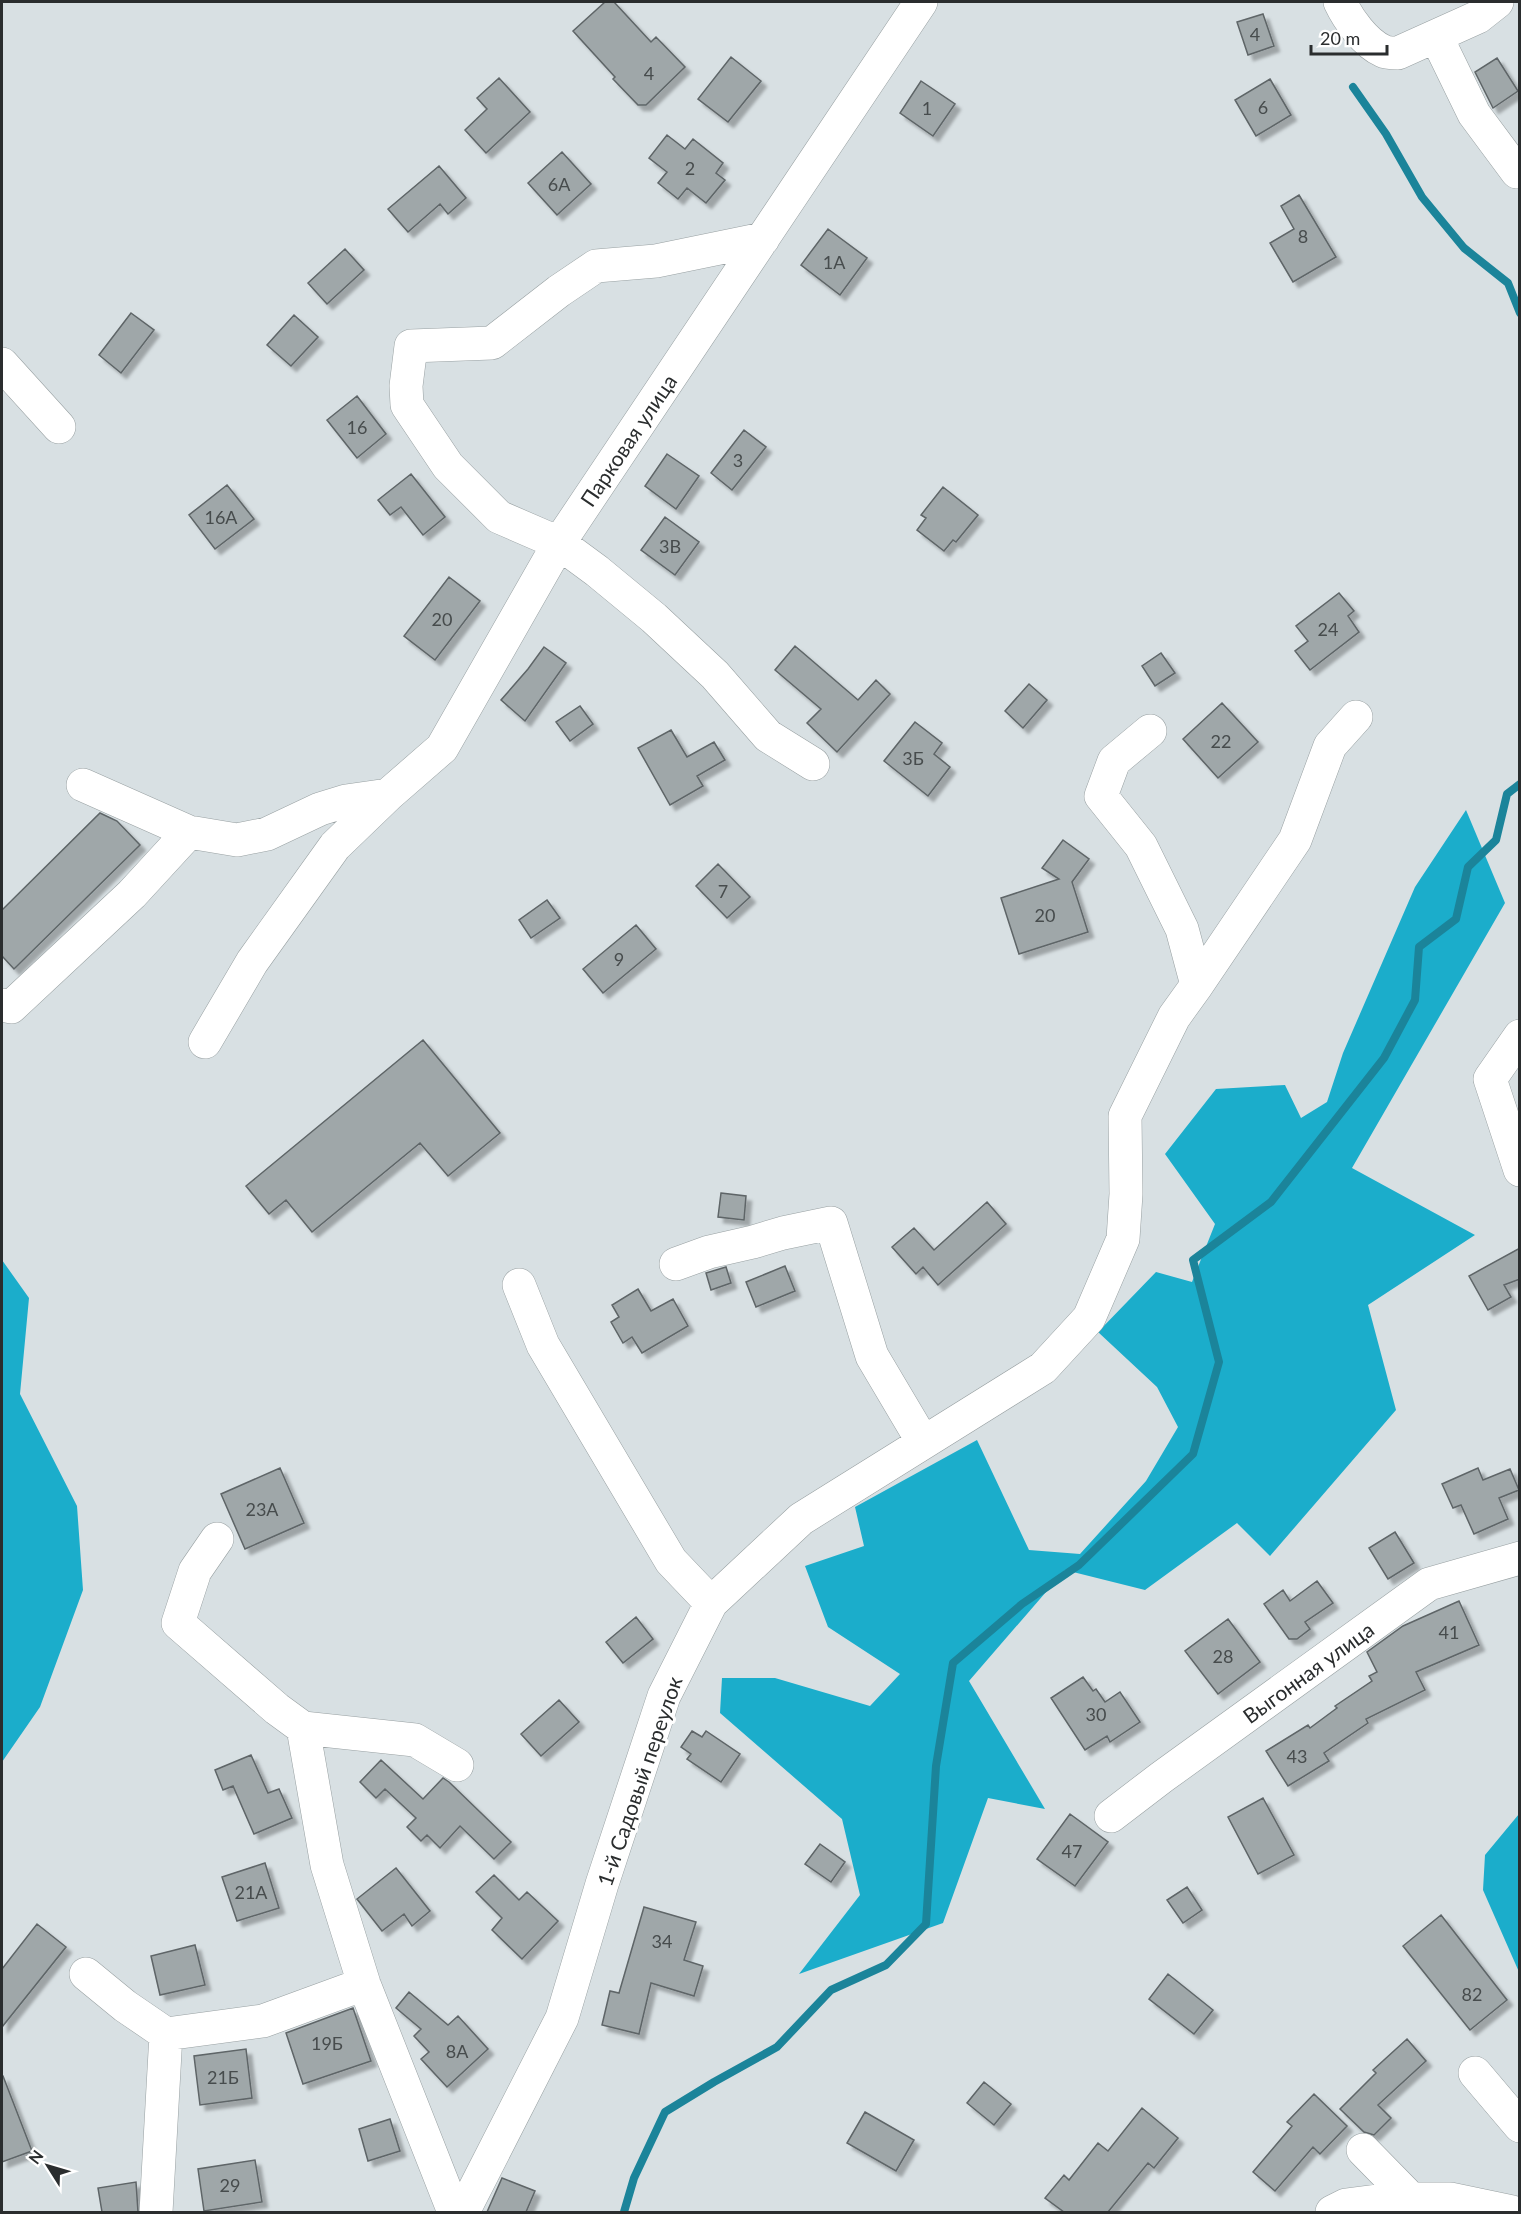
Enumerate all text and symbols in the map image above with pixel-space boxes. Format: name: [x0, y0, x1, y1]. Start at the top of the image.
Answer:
scale bar: [1311, 18, 1388, 56]
house number: 4: [1250, 23, 1260, 45]
text: 20 m: [1320, 27, 1360, 49]
house number: 4: [644, 62, 654, 84]
house number: 6: [1258, 96, 1268, 118]
house number: 1: [922, 97, 932, 119]
house number: 2: [685, 157, 695, 179]
house number: 6А: [548, 173, 571, 195]
house number: 8: [1298, 225, 1308, 247]
house number: 1А: [823, 251, 846, 273]
street label: Парковая улица: [575, 369, 681, 511]
house number: 16: [347, 416, 367, 438]
house number: 3: [733, 449, 743, 471]
house number: 16А: [204, 506, 238, 528]
house number: 3В: [659, 535, 681, 557]
house number: 20: [432, 608, 452, 630]
house number: 24: [1318, 618, 1338, 640]
house number: 22: [1211, 730, 1231, 752]
house number: 3Б: [902, 747, 924, 769]
house number: 7: [718, 880, 728, 902]
house number: 20: [1035, 904, 1055, 926]
house number: 9: [614, 948, 624, 970]
house number: 23А: [245, 1498, 279, 1520]
street label: Выгонная улица: [1238, 1616, 1378, 1728]
house number: 41: [1439, 1621, 1459, 1643]
house number: 28: [1213, 1645, 1233, 1667]
street label: 1-й Садовый переулок: [591, 1673, 687, 1889]
house number: 30: [1086, 1703, 1106, 1725]
house number: 43: [1287, 1745, 1307, 1767]
house number: 47: [1062, 1840, 1082, 1862]
house number: 21А: [234, 1881, 268, 1903]
house number: 34: [652, 1930, 672, 1952]
house number: 82: [1462, 1983, 1482, 2005]
house number: 19Б: [311, 2032, 343, 2054]
house number: 8А: [446, 2040, 469, 2062]
house number: 21Б: [207, 2066, 239, 2088]
north arrow: [18, 2136, 78, 2196]
text: N: [24, 2146, 47, 2167]
house number: 29: [220, 2174, 240, 2196]

